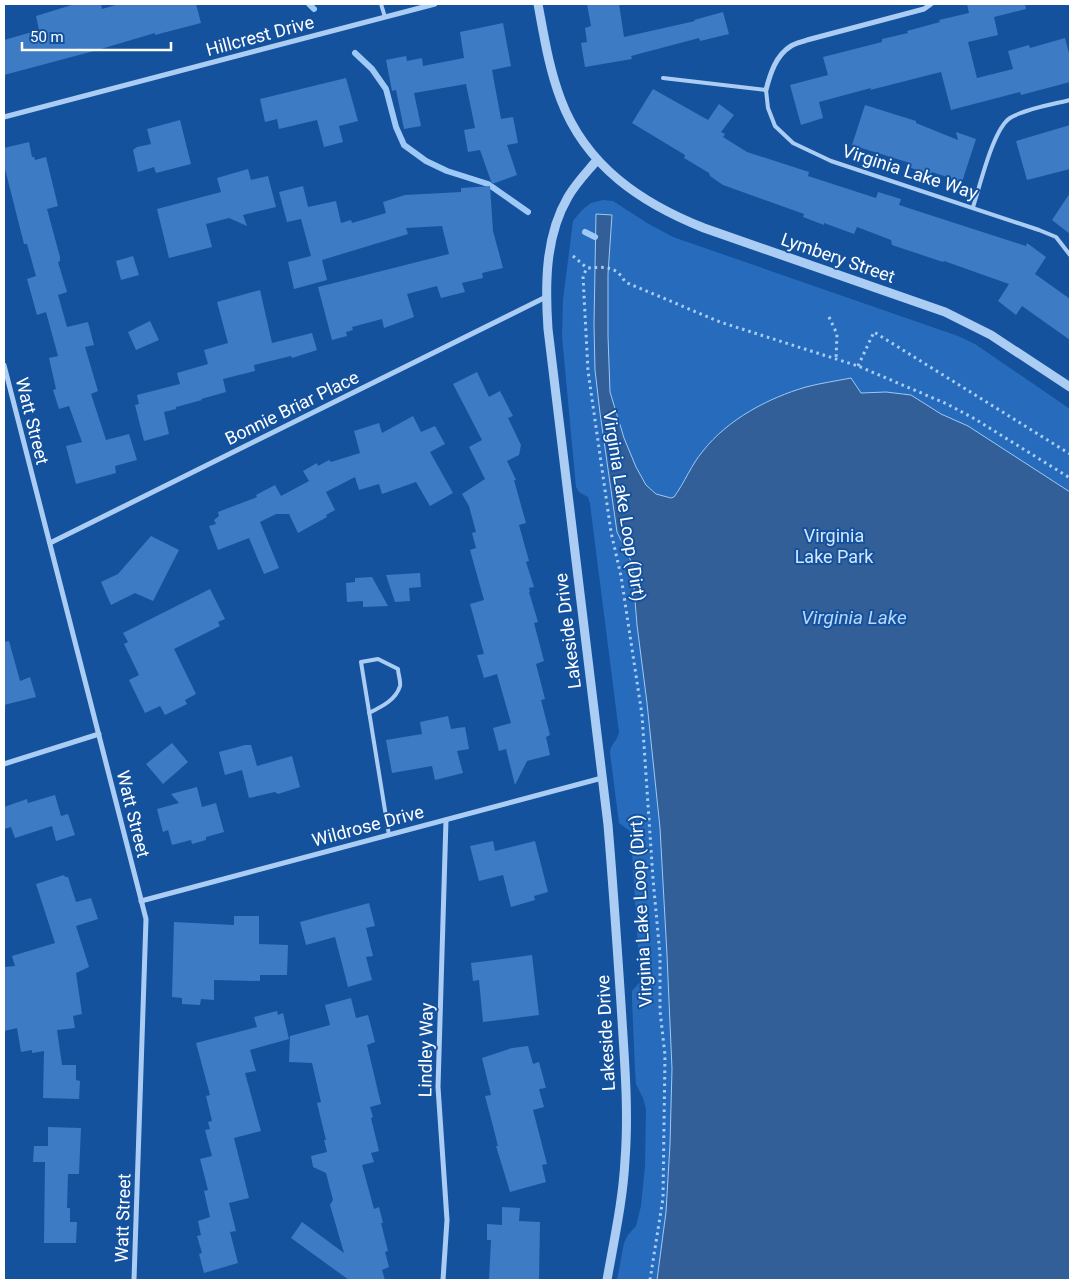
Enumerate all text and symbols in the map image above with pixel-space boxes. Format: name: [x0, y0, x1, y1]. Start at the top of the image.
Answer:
street label: Hillcrest Drive: [204, 11, 316, 60]
scale bar: [22, 20, 171, 52]
text: 50 m: [30, 28, 64, 46]
street label: Virginia Lake Way: [840, 140, 981, 203]
street label: Lymbery Street: [778, 228, 898, 287]
street label: Bonnie Briar Place: [221, 366, 362, 449]
street label: Watt Street: [12, 375, 53, 467]
street label: Virginia Lake Loop (Dirt): [598, 409, 650, 603]
park label: Virginia Lake Park: [795, 525, 874, 567]
street label: Lakeside Drive: [550, 572, 585, 690]
water label: Virginia Lake: [801, 606, 907, 629]
street label: Watt Street: [113, 768, 154, 860]
street label: Wildrose Drive: [310, 801, 426, 851]
street label: Virginia Lake Loop (Dirt): [625, 814, 657, 1008]
street label: Lakeside Drive: [592, 974, 619, 1092]
street label: Lindley Way: [414, 1002, 437, 1098]
street label: Watt Street: [110, 1173, 135, 1263]

